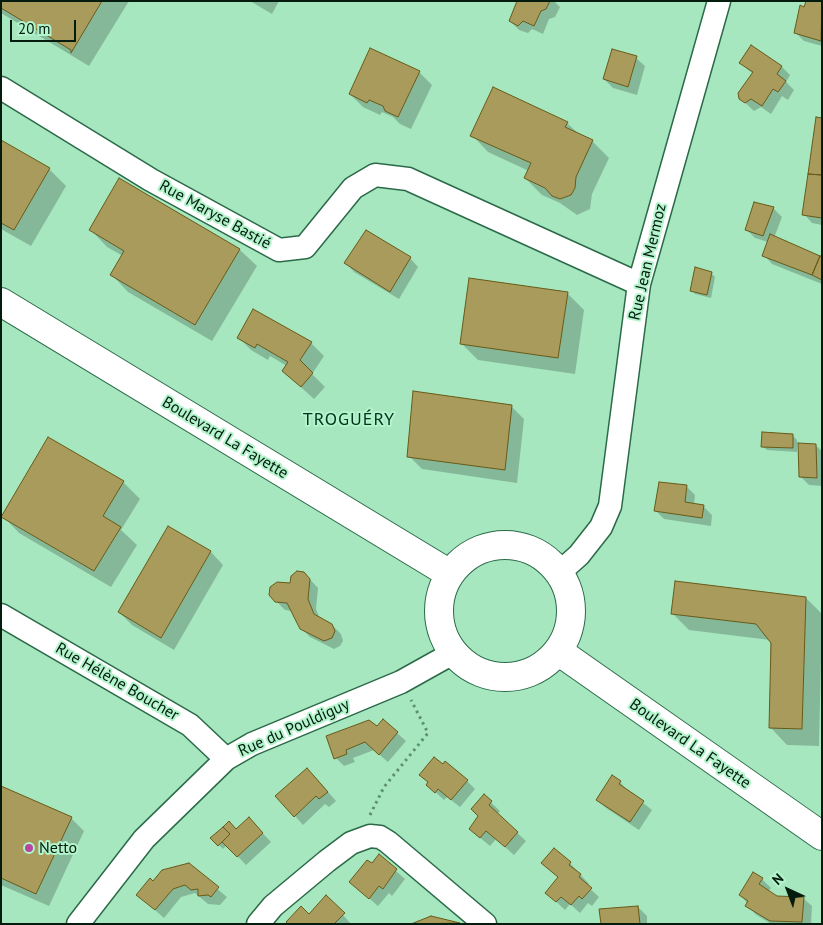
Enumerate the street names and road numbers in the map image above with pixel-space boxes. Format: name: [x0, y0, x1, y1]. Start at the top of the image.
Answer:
street label: Rue Maryse Bastié: [156, 176, 274, 254]
street label: Rue Jean Mermoz: [625, 202, 671, 322]
street label: Boulevard La Fayette: [159, 393, 291, 483]
street label: Rue Hélène Boucher: [52, 639, 182, 725]
street label: Rue du Pouldiguy: [235, 695, 353, 761]
street label: Boulevard La Fayette: [626, 695, 754, 793]

